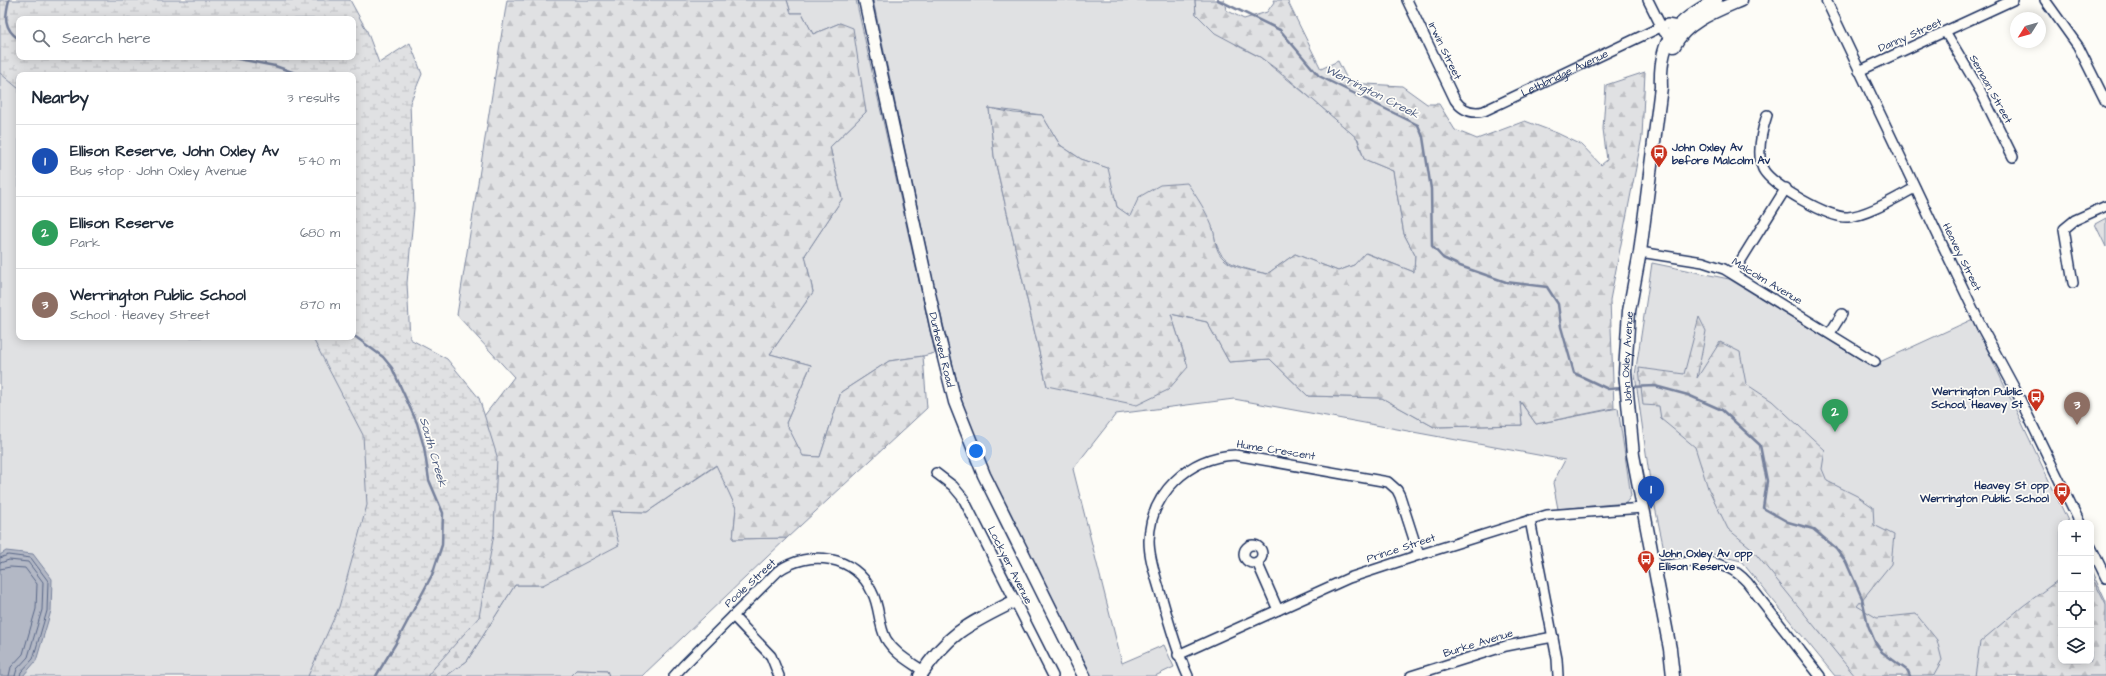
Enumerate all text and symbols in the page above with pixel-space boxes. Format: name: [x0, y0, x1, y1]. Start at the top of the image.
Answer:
north arrow: [2010, 12, 2046, 48]
street label: Danny Street: [1876, 14, 1945, 57]
search box: [16, 16, 356, 60]
street label: Irwin Street: [1425, 20, 1466, 83]
icon: search: [30, 27, 52, 49]
text: Search here: [62, 28, 151, 49]
street label: Lethbridge Avenue: [1518, 46, 1610, 100]
street label: Semaan Street: [1966, 52, 2016, 127]
water label: Werrington Creek: [1322, 61, 1422, 124]
text: Nearby: [32, 86, 89, 110]
text: 3 results: [287, 89, 340, 107]
place label: John Oxley Av before Malcolm Av: [1671, 140, 1771, 168]
text: Ellison Reserve, John Oxley Av: [70, 141, 279, 162]
bus stop icon: John Oxley Av before Malcolm Av: [1649, 143, 1669, 168]
text: 1: [44, 152, 46, 170]
text: 540 m: [298, 152, 340, 170]
text: Bus stop · John Oxley Avenue: [70, 162, 247, 180]
text: Ellison Reserve: [70, 213, 174, 234]
street label: Heavey Street: [1938, 220, 1985, 295]
text: 2: [41, 224, 49, 242]
text: 680 m: [300, 224, 340, 242]
text: Park: [70, 234, 100, 252]
street label: Malcolm Avenue: [1729, 254, 1805, 308]
text: Werrington Public School: [70, 285, 246, 306]
text: 3: [42, 296, 48, 314]
text: 870 m: [300, 296, 340, 314]
text: School · Heavey Street: [70, 306, 210, 324]
street label: Dunheved Road: [926, 311, 959, 389]
street label: John Oxley Avenue: [1617, 311, 1636, 406]
place label: Werrington Public School, Heavey St: [1930, 384, 2024, 414]
bus stop icon: Werrington Public School, Heavey St: [2026, 387, 2046, 412]
pin: 3: [2064, 392, 2090, 425]
pin: 2: [1822, 399, 1848, 432]
water label: South Creek: [415, 415, 451, 489]
street label: Hume Crescent: [1236, 436, 1317, 464]
your location: [966, 441, 986, 461]
pin: 1: [1638, 476, 1664, 509]
place label: Heavey St opp Werrington Public School: [1919, 478, 2050, 508]
bus stop icon: Heavey St opp Werrington Public School: [2052, 481, 2072, 506]
map controls: [2058, 520, 2094, 664]
button: +: [2058, 520, 2094, 556]
street label: Lockyer Avenue: [983, 523, 1036, 607]
street label: Prince Street: [1365, 530, 1438, 566]
place label: John Oxley Av opp Ellison Reserve: [1658, 546, 1753, 574]
bus stop icon: John Oxley Av opp Ellison Reserve: [1636, 549, 1656, 574]
street label: Poole Street: [721, 555, 779, 611]
button: −: [2058, 556, 2094, 592]
button: locate: [2058, 592, 2094, 628]
street label: Burke Avenue: [1441, 625, 1515, 661]
button: layers: [2058, 628, 2094, 664]

